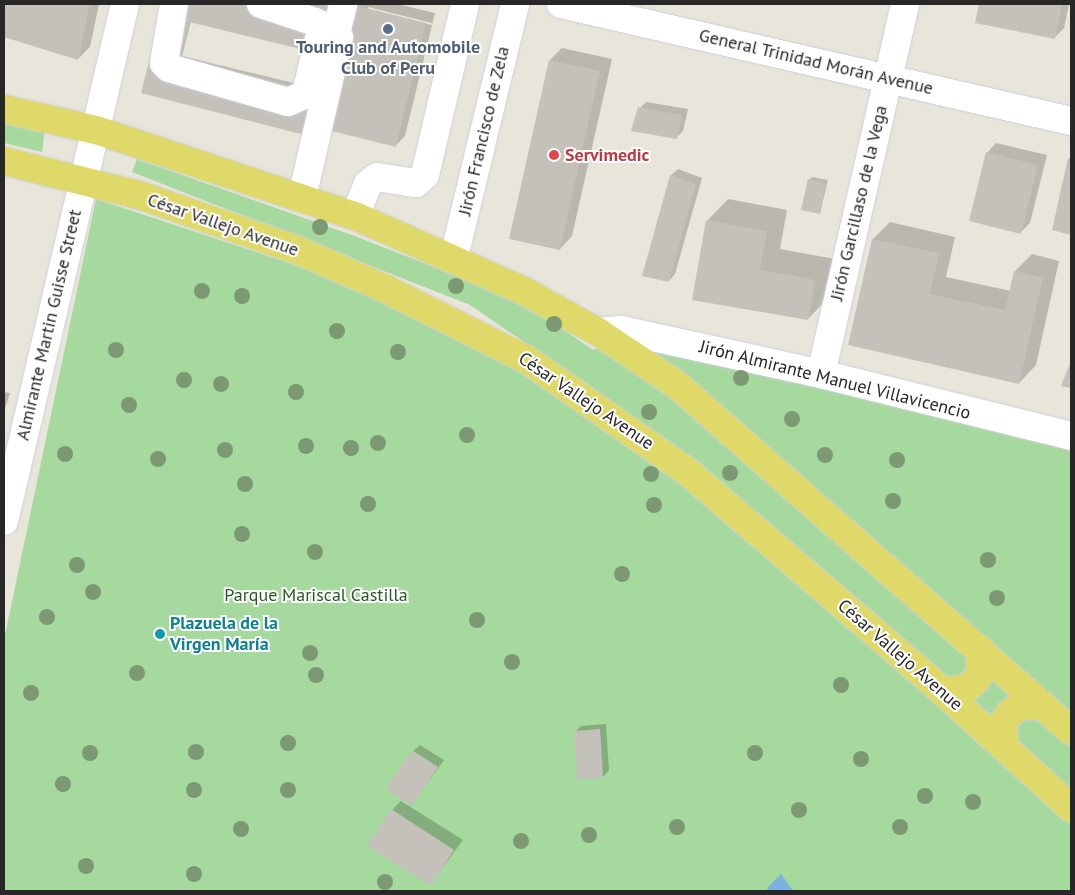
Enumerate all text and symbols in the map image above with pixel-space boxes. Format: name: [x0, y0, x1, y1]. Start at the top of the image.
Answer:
marker: Touring and Automobile Club of Peru: [382, 23, 394, 35]
street label: General Trinidad Morán Avenue: [696, 24, 936, 100]
place label: Touring and Automobile Club of Peru: [296, 37, 480, 80]
street label: Jirón Francisco de Zela: [454, 44, 514, 218]
street label: Jirón Garcillaso de la Vega: [826, 103, 892, 303]
place label: Servimedic: [565, 144, 649, 166]
marker: Servimedic: [547, 148, 561, 162]
street label: César Vallejo Avenue: [144, 189, 302, 261]
street label: Almirante Martin Guisse Street: [12, 208, 86, 442]
street label: Jirón Almirante Manuel Villavicencio: [697, 336, 973, 424]
street label: César Vallejo Avenue: [514, 347, 658, 455]
park label: Parque Mariscal Castilla: [224, 584, 408, 606]
street label: César Vallejo Avenue: [833, 594, 967, 716]
place label: Plazuela de la Virgen María: [170, 613, 278, 656]
marker: Plazuela de la Virgen María: [154, 628, 166, 640]

